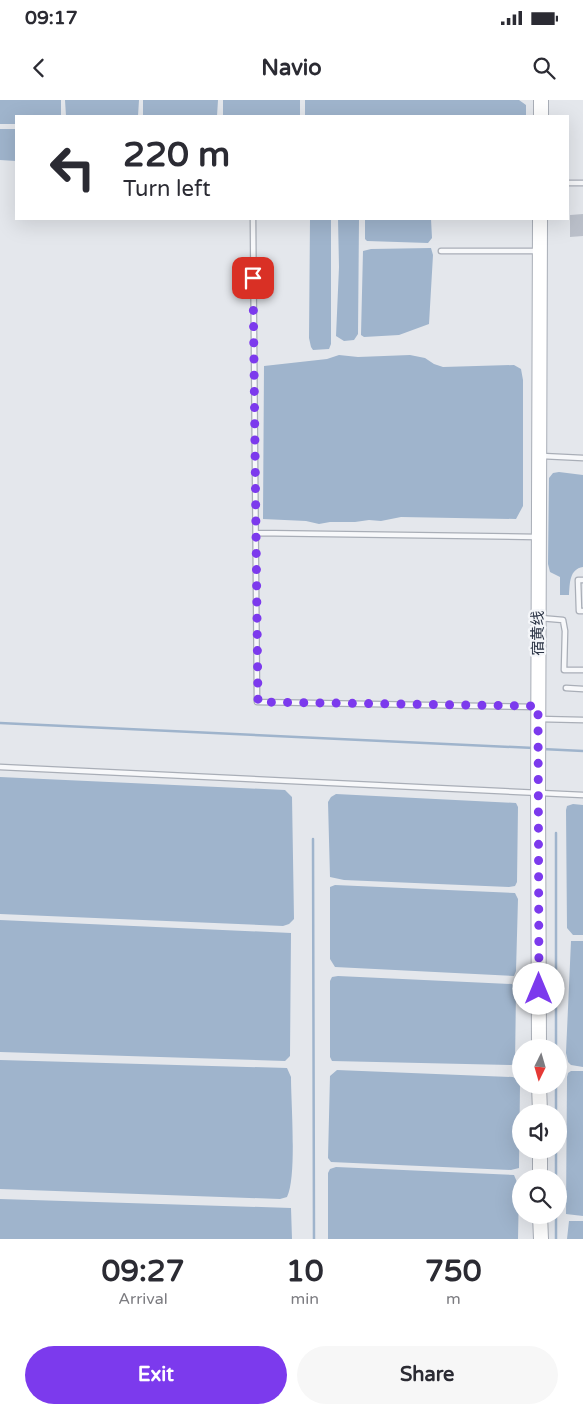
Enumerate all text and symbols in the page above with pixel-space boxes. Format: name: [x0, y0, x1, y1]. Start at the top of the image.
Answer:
text: 09:17: [25, 7, 78, 29]
icon: back: [25, 54, 53, 82]
icon: search: [530, 54, 558, 82]
text: Navio: [261, 55, 322, 81]
text: 220 m: [123, 134, 230, 176]
icon: left: [40, 135, 105, 200]
text: Turn left: [123, 176, 211, 202]
pin: [232, 257, 274, 299]
icon: arrive: [239, 264, 267, 292]
street label: 宿黄线: [529, 610, 547, 656]
position arrow: [512, 962, 564, 1014]
north arrow: [512, 1039, 568, 1094]
map controls: [512, 1039, 567, 1224]
button: sound: [512, 1104, 567, 1159]
button: search: [512, 1169, 567, 1224]
text: 09:27: [101, 1253, 185, 1290]
text: 10: [286, 1253, 324, 1290]
text: 750: [425, 1253, 482, 1290]
text: Arrival: [118, 1289, 168, 1309]
text: min: [291, 1289, 319, 1309]
text: m: [446, 1289, 461, 1309]
button: Exit: [25, 1346, 287, 1404]
button: Share: [297, 1346, 558, 1404]

